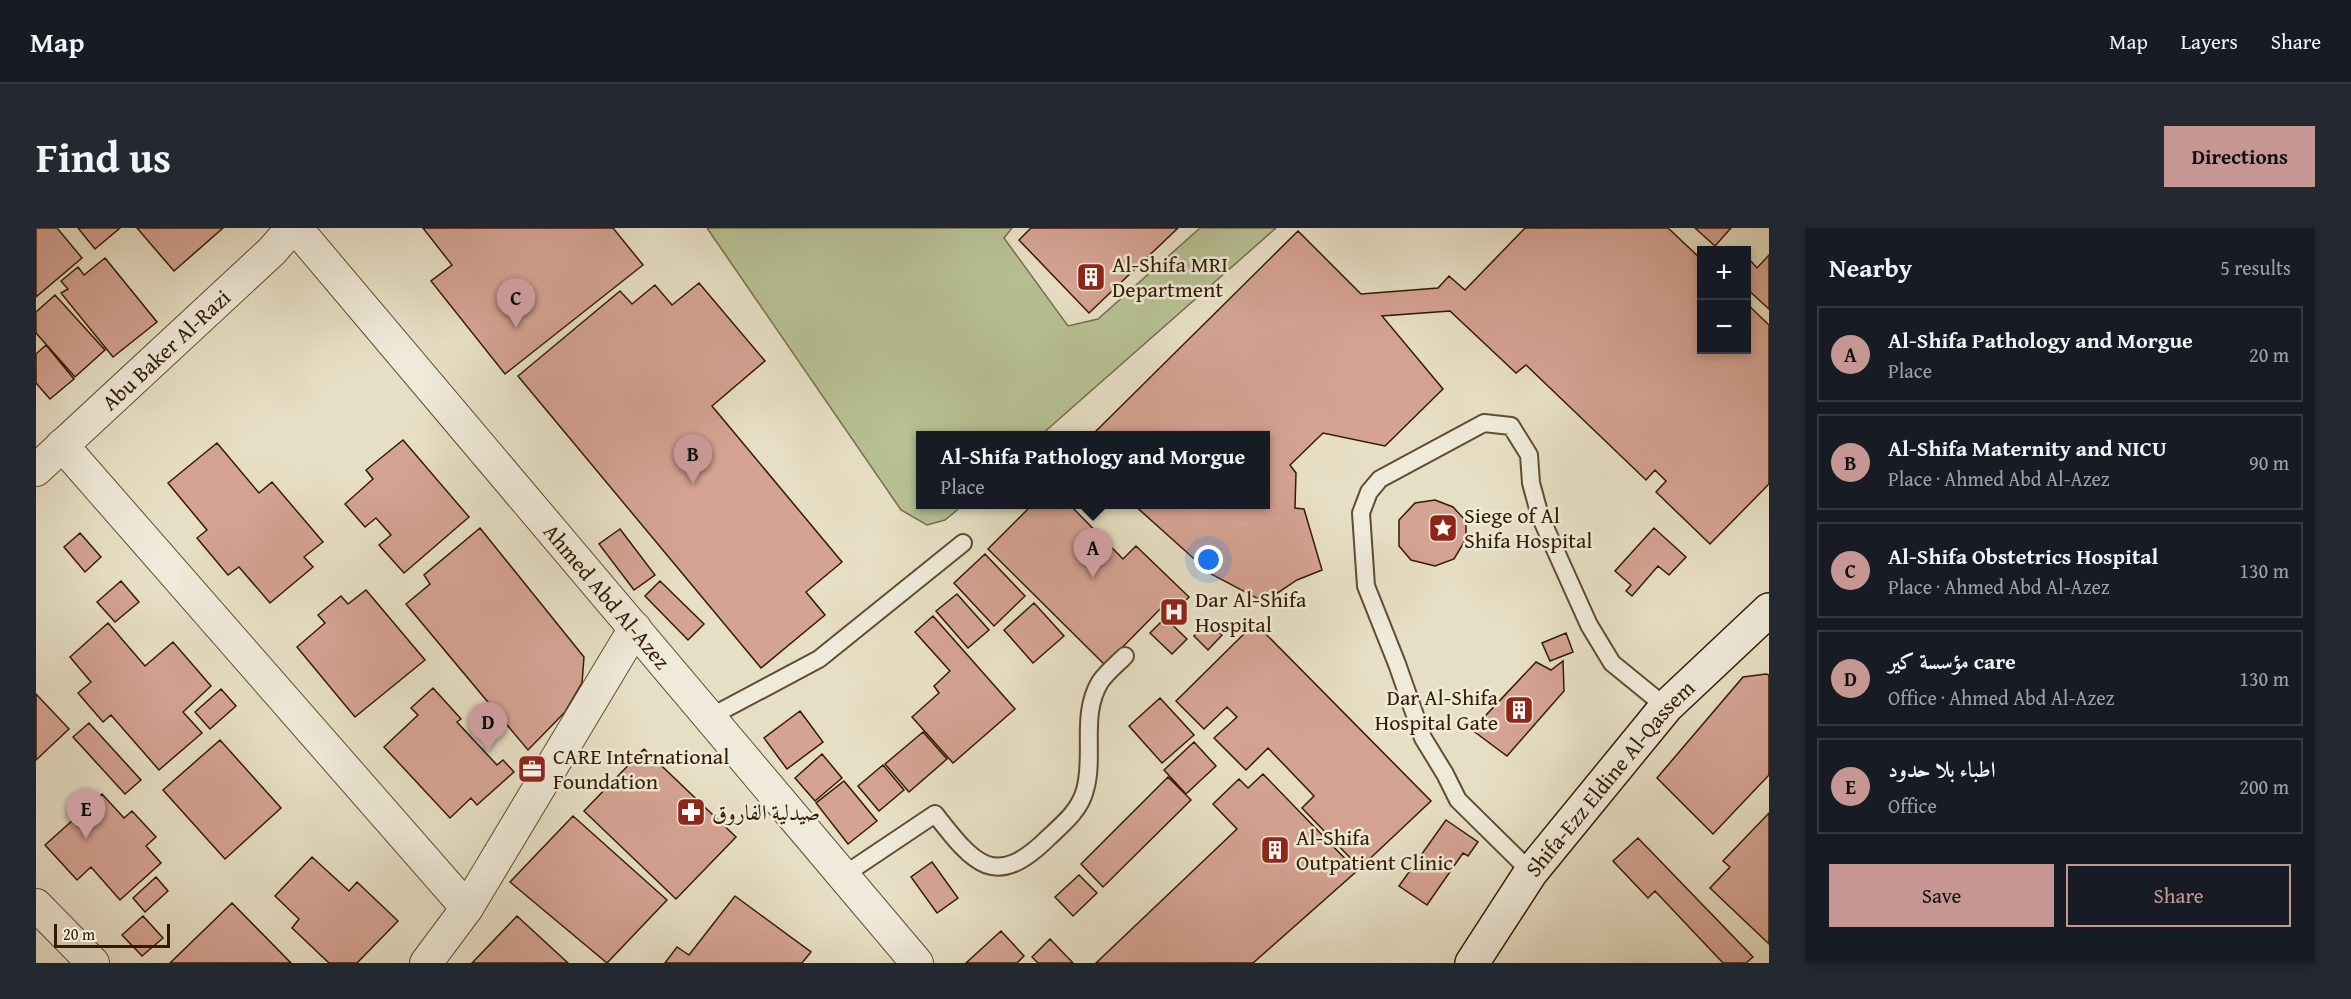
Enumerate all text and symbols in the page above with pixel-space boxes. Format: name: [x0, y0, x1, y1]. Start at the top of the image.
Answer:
text: Map: [30, 21, 84, 62]
text: Map: [2109, 26, 2148, 57]
text: Layers: [2181, 26, 2238, 57]
text: Share: [2271, 26, 2321, 57]
text: Find us: [36, 126, 171, 187]
button: Directions: [2164, 126, 2315, 187]
map controls: [1697, 246, 1751, 354]
button: +: [1697, 246, 1751, 300]
place label: Al-Shifa MRI Department: [1112, 248, 1228, 305]
text: Nearby: [1829, 248, 1912, 287]
text: 5 results: [2220, 253, 2291, 282]
building icon: Al-Shifa MRI Department: [1075, 261, 1107, 293]
pin: C: [496, 279, 536, 328]
street label: Abu Baker Al-Razi: [94, 282, 237, 418]
button: −: [1697, 300, 1751, 354]
text: Al-Shifa Pathology and Morgue: [1888, 324, 2193, 356]
text: A: [1844, 340, 1857, 369]
text: 20 m: [2249, 340, 2289, 369]
text: Place: [1888, 356, 1932, 385]
popup: [916, 431, 1270, 509]
text: Al-Shifa Maternity and NICU: [1888, 432, 2167, 464]
pin: B: [674, 434, 712, 484]
text: Al-Shifa Pathology and Morgue: [941, 440, 1245, 472]
text: B: [1844, 448, 1857, 477]
text: 90 m: [2249, 448, 2289, 477]
text: Place · Ahmed Abd Al-Azez: [1888, 464, 2110, 493]
text: Place: [941, 472, 985, 501]
place label: Siege of Al Shifa Hospital: [1464, 499, 1593, 556]
place icon: Siege of Al Shifa Hospital: [1427, 512, 1459, 544]
street label: Ahmed Abd Al-Azez: [536, 516, 678, 676]
pin: A: [1074, 528, 1112, 578]
text: Al-Shifa Obstetrics Hospital: [1888, 540, 2158, 572]
your location: [1194, 545, 1223, 574]
text: C: [1845, 556, 1856, 585]
text: 130 m: [2239, 556, 2289, 585]
text: Place · Ahmed Abd Al-Azez: [1888, 572, 2110, 601]
place label: Dar Al-Shifa Hospital: [1195, 583, 1307, 640]
hospital icon: Dar Al-Shifa Hospital: [1158, 596, 1190, 628]
text: مؤسسة كير care: [1888, 645, 2016, 677]
text: D: [1844, 664, 1857, 693]
text: 130 m: [2239, 664, 2289, 693]
street label: Shifa-Ezz Eldine Al-Qassem: [1517, 672, 1702, 884]
place label: Dar Al-Shifa Hospital Gate: [1375, 681, 1499, 738]
text: Office · Ahmed Abd Al-Azez: [1888, 683, 2114, 712]
building icon: Dar Al-Shifa Hospital Gate: [1503, 694, 1535, 726]
pin: D: [468, 702, 508, 752]
place label: CARE International Foundation: [553, 740, 729, 797]
office icon: CARE International Foundation: [516, 753, 548, 785]
text: اطباء بلا حدود: [1888, 753, 1996, 785]
text: E: [1845, 772, 1856, 801]
text: 200 m: [2239, 772, 2289, 801]
pin: E: [67, 790, 106, 839]
text: Office: [1888, 791, 1937, 820]
pharmacy icon: صيدلية الفاروق: [675, 796, 707, 828]
place label: صيدلية الفاروق: [712, 796, 820, 828]
place label: Al-Shifa Outpatient Clinic: [1296, 821, 1453, 878]
building icon: Al-Shifa Outpatient Clinic: [1259, 834, 1291, 866]
button: Save: [1829, 864, 2054, 927]
button: Share: [2066, 864, 2291, 927]
scale bar: [54, 921, 170, 948]
text: 20 m: [63, 922, 95, 946]

